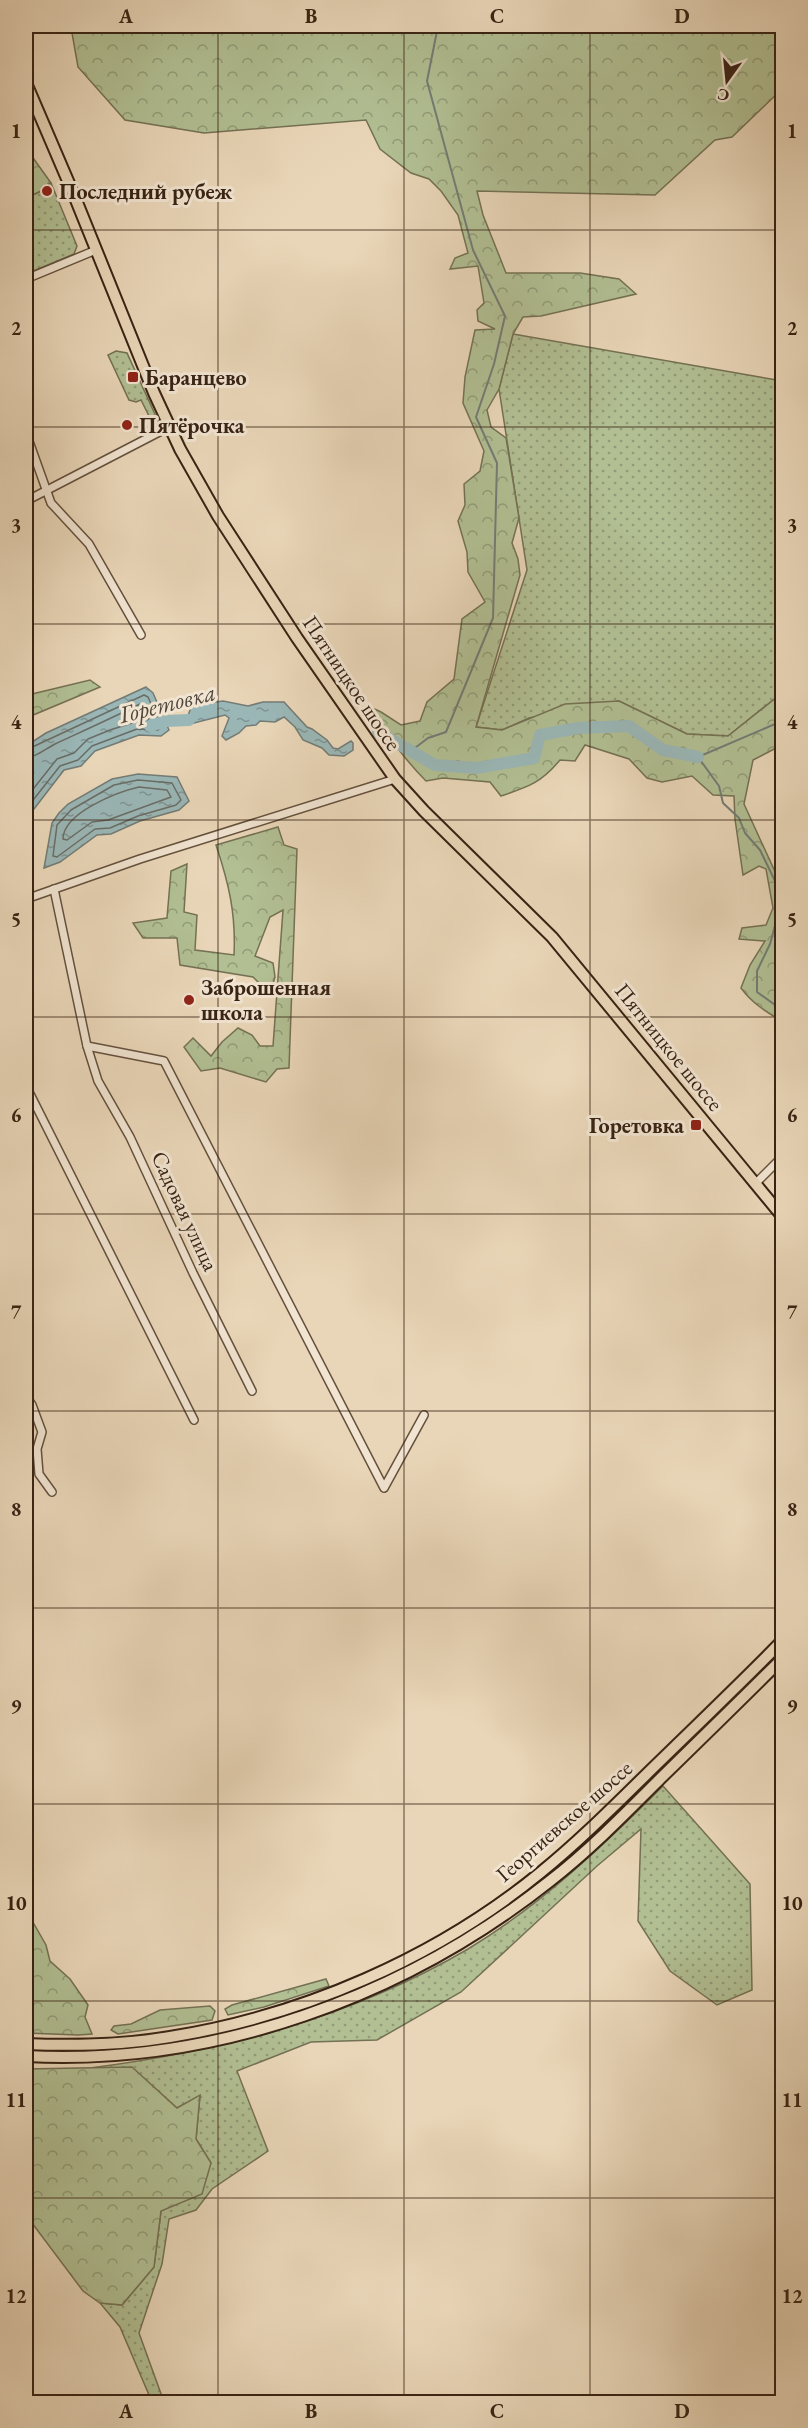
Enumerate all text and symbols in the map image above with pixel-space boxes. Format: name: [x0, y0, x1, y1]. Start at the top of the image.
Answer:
text: A: [118, 3, 134, 29]
text: B: [305, 3, 317, 29]
text: C: [490, 3, 504, 29]
text: D: [674, 3, 690, 29]
north arrow: [697, 51, 757, 111]
text: С: [715, 83, 731, 107]
text: 1: [11, 118, 21, 144]
text: 1: [787, 118, 797, 144]
place label: Последний рубеж: [59, 177, 233, 206]
marker: Последний рубеж: [40, 184, 54, 198]
text: 2: [11, 315, 22, 341]
text: 2: [787, 315, 798, 341]
place label: Баранцево: [145, 363, 247, 392]
marker: Баранцево: [126, 370, 140, 384]
place label: Пятёрочка: [139, 411, 245, 440]
marker: Пятёрочка: [120, 418, 134, 432]
text: 3: [11, 512, 21, 538]
text: 3: [787, 512, 797, 538]
street label: Пятницкое шоссе: [296, 610, 408, 757]
water label: Горетовка: [114, 676, 219, 730]
text: 4: [11, 709, 22, 735]
text: 4: [787, 709, 798, 735]
text: 5: [11, 906, 21, 932]
text: 5: [787, 906, 797, 932]
place label: Заброшенная школа: [201, 973, 331, 1027]
street label: Пятницкое шоссе: [608, 977, 730, 1118]
marker: Заброшенная школа: [182, 993, 196, 1007]
text: 6: [11, 1102, 22, 1128]
text: 6: [787, 1102, 798, 1128]
place label: Горетовка: [589, 1111, 684, 1140]
marker: Горетовка: [689, 1118, 703, 1132]
street label: Садовая улица: [145, 1146, 225, 1276]
text: 7: [11, 1299, 22, 1325]
text: 7: [787, 1299, 798, 1325]
text: 8: [11, 1496, 21, 1522]
text: 8: [787, 1496, 797, 1522]
text: 9: [11, 1693, 22, 1719]
text: 9: [787, 1693, 798, 1719]
street label: Георгиевское шоссе: [490, 1753, 639, 1888]
text: 10: [5, 1890, 27, 1916]
text: 10: [781, 1890, 803, 1916]
text: 11: [5, 2087, 27, 2113]
text: 11: [781, 2087, 803, 2113]
text: 12: [5, 2283, 27, 2309]
text: 12: [781, 2283, 803, 2309]
text: A: [118, 2398, 134, 2424]
text: B: [305, 2398, 317, 2424]
text: C: [490, 2398, 504, 2424]
text: D: [674, 2398, 690, 2424]

